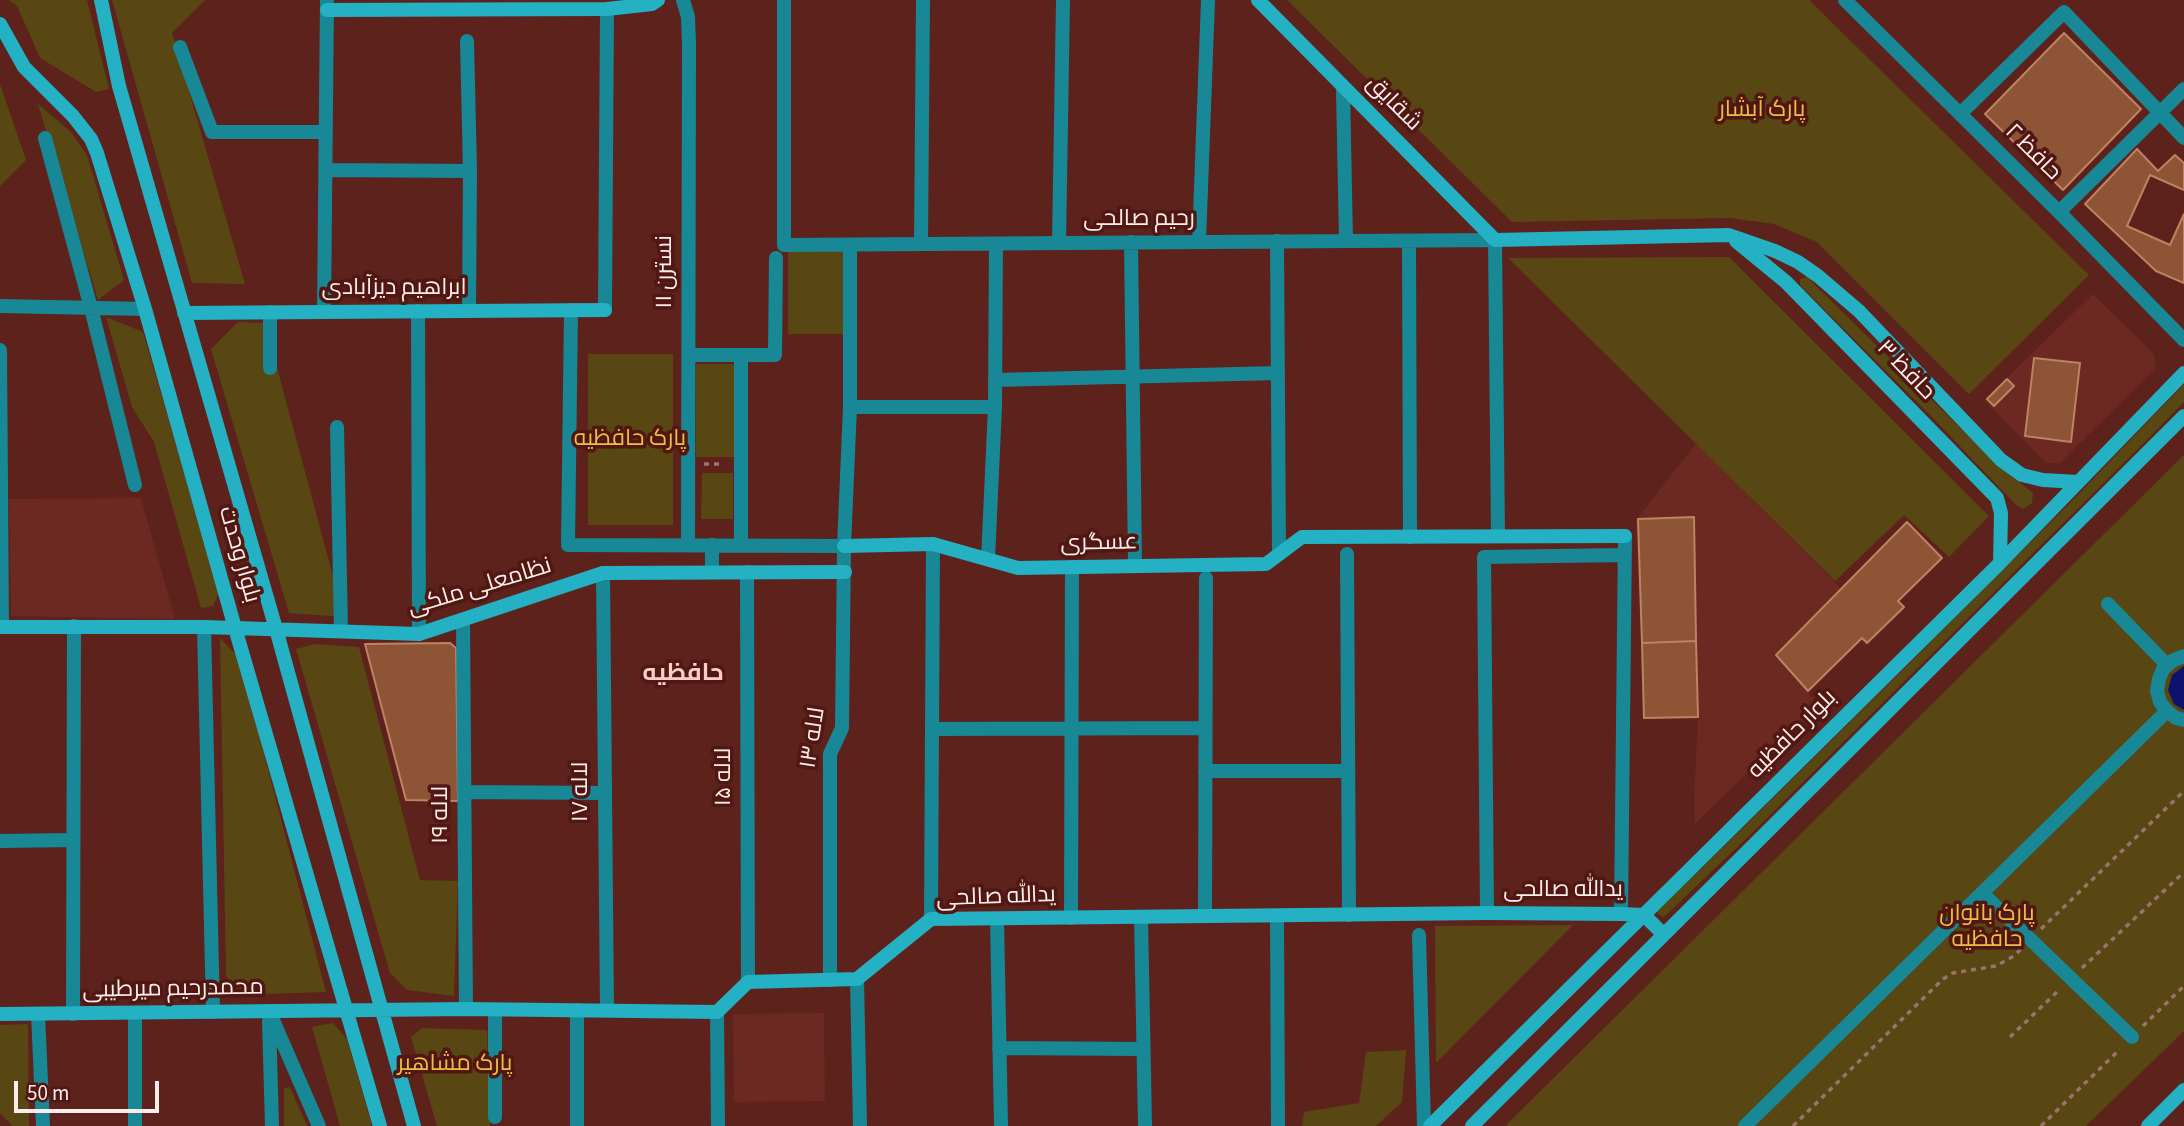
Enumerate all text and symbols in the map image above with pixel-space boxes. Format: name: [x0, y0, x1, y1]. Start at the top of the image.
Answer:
street label: شقایق: [1359, 70, 1427, 138]
park label: پارک آبشار: [1719, 97, 1805, 125]
street label: حافظ ۲: [1998, 119, 2066, 187]
street label: رحیم صالحی: [1083, 206, 1195, 234]
street label: نسترن ۱۱: [652, 235, 680, 309]
street label: ابراهیم دیزآبادی: [321, 275, 467, 303]
street label: حافظ ۳: [1870, 336, 1940, 406]
park label: پارک حافظیه: [574, 426, 686, 454]
street label: بلوار وحدت: [211, 504, 265, 606]
street label: عسگری: [1060, 530, 1138, 558]
street label: نظامعلی ملکی: [405, 553, 555, 623]
district label: حافظیه: [642, 661, 724, 689]
street label: بلوار حافظیه: [1743, 685, 1843, 785]
street label: لاله ۱۳: [796, 705, 832, 771]
street label: لاله ۱۵: [711, 748, 739, 806]
street label: لاله ۱۷: [568, 762, 596, 822]
street label: لاله ۱۹: [428, 786, 456, 844]
street label: یدالله صالحی: [1503, 877, 1623, 905]
street label: یدالله صالحی: [936, 882, 1056, 914]
park label: پارک بانوان حافظیه: [1939, 901, 2035, 955]
street label: محمدرحیم میرطیبی: [82, 975, 264, 1005]
park label: پارک مشاهیر: [398, 1051, 512, 1079]
scale bar: [18, 1066, 163, 1110]
text: 50 m: [27, 1078, 69, 1108]

